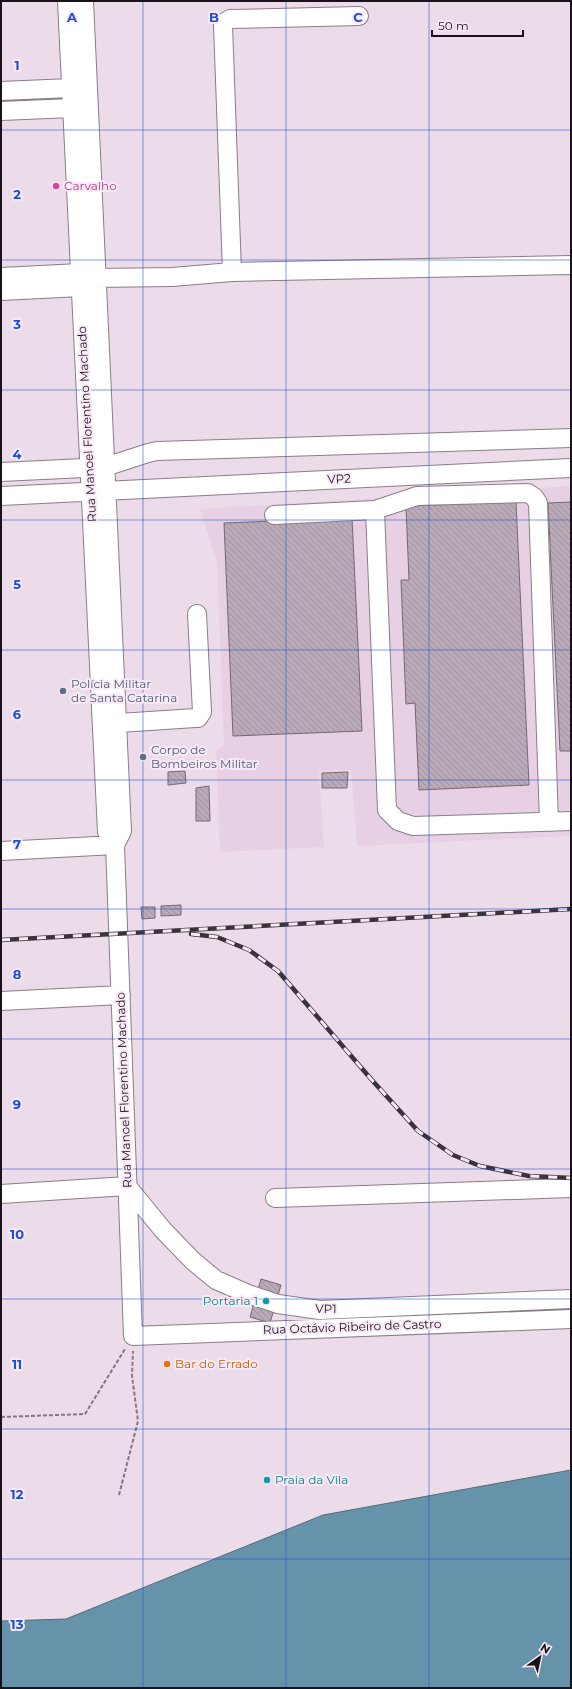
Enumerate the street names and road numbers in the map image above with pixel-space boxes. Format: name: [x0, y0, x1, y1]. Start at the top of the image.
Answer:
street label: Rua Manoel Florentino Machado: [74, 326, 99, 522]
street label: VP2: [327, 470, 351, 487]
street label: Rua Manoel Florentino Machado: [113, 992, 134, 1188]
street label: VP1: [315, 1301, 337, 1316]
street label: Rua Octávio Ribeiro de Castro: [262, 1316, 442, 1337]

